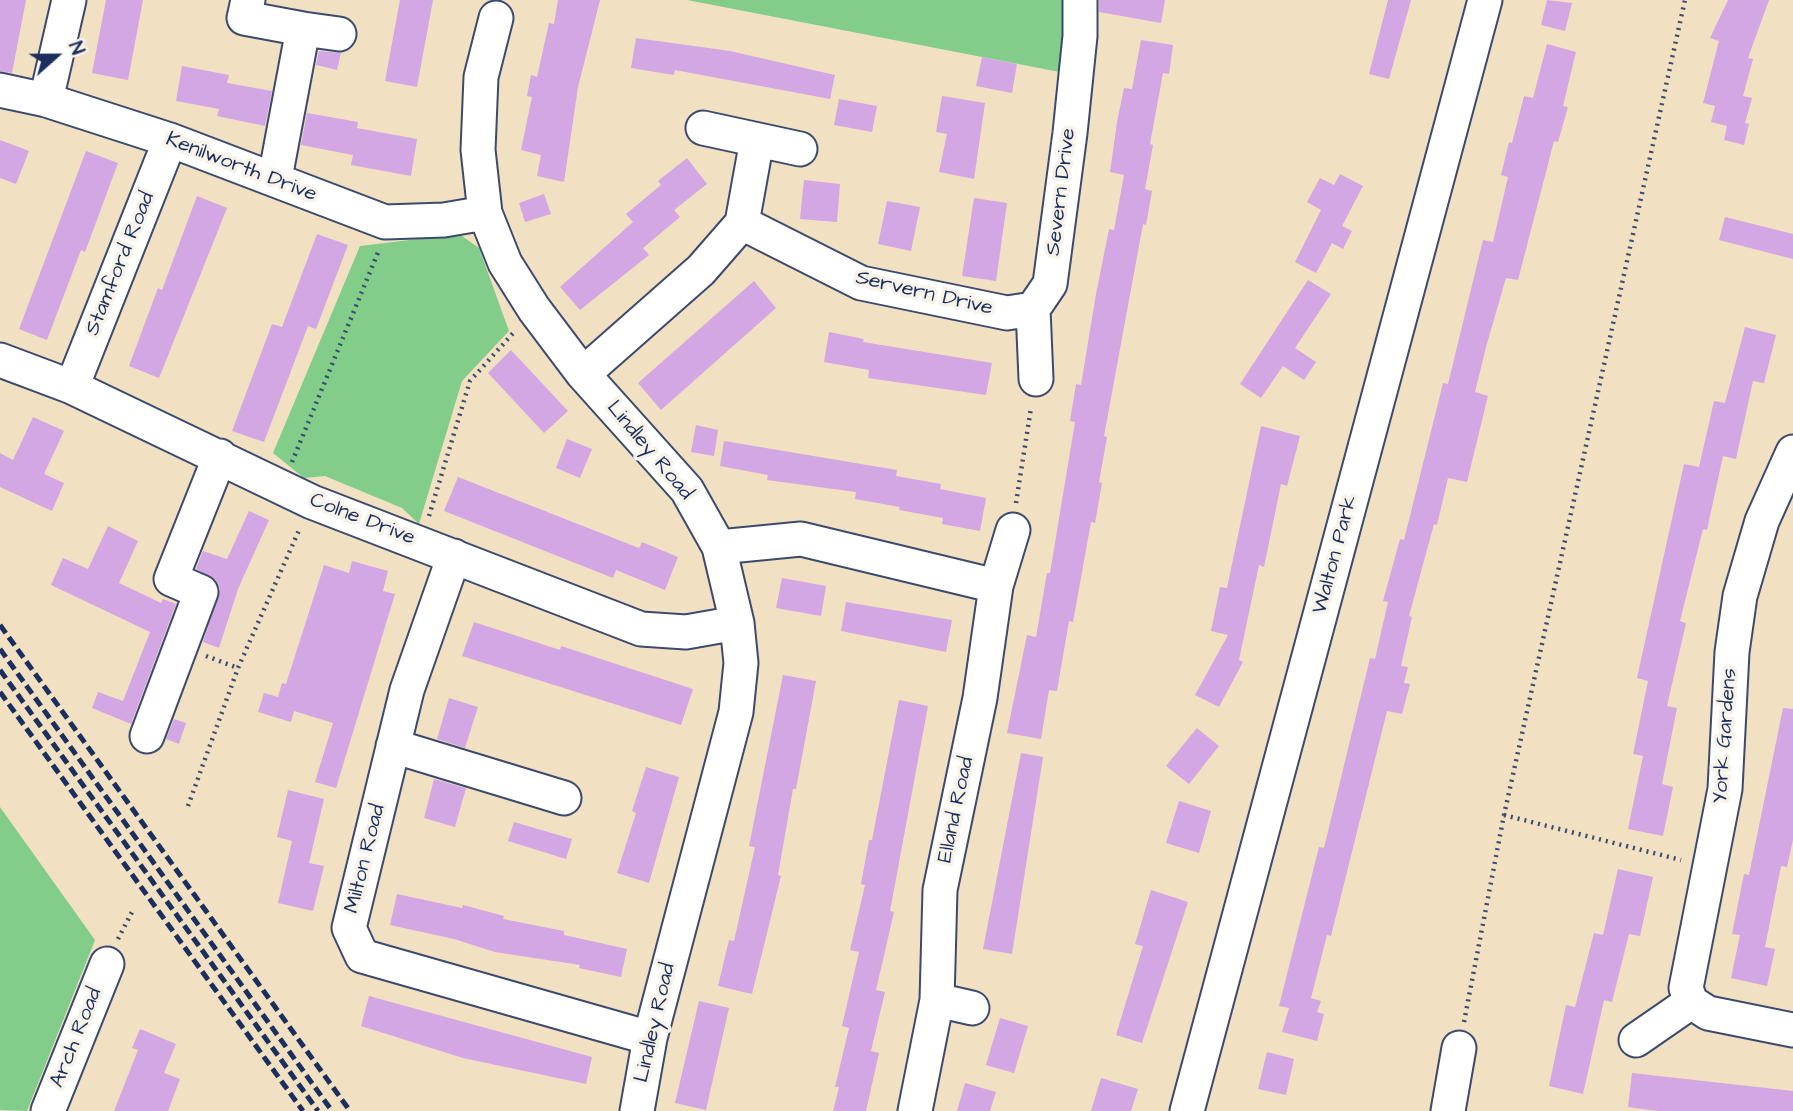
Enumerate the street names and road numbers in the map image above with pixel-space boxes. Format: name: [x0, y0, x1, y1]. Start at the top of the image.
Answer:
street label: Severn Drive: [1042, 127, 1082, 257]
street label: Kenilworth Drive: [162, 128, 320, 208]
street label: Stamford Road: [81, 189, 161, 339]
street label: Servern Drive: [853, 266, 995, 322]
street label: Lindley Road: [600, 396, 698, 506]
street label: Colne Drive: [306, 488, 418, 552]
street label: Walton Park: [1308, 493, 1364, 617]
street label: York Gardens: [1709, 667, 1743, 805]
street label: Elland Road: [933, 755, 981, 865]
street label: Milton Road: [340, 802, 392, 916]
street label: Lindley Road: [630, 961, 682, 1085]
street label: Arch Road: [46, 984, 108, 1092]

